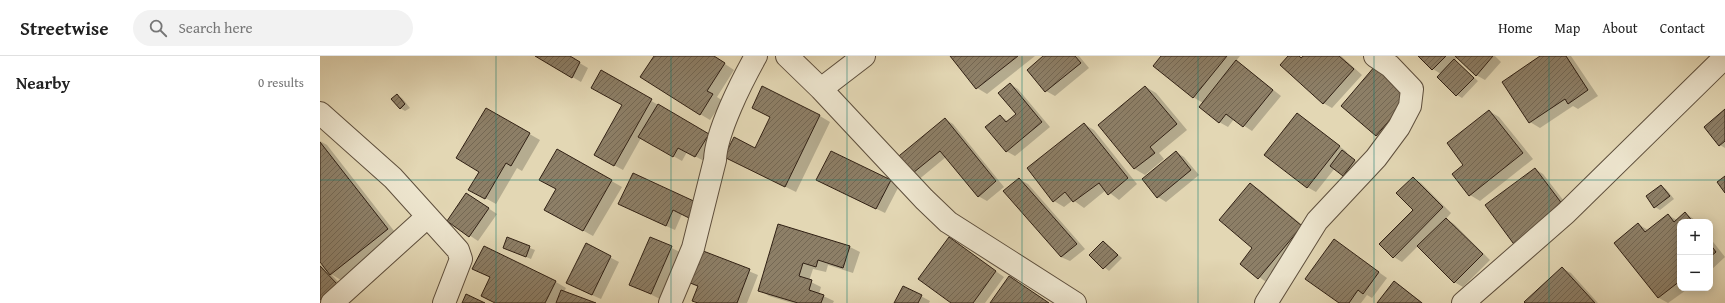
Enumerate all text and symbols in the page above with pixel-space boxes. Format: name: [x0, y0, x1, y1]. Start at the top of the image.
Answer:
search box: [133, 10, 413, 46]
text: Streetwise: [20, 14, 109, 42]
icon: search: [147, 17, 169, 39]
text: Search here: [179, 17, 253, 38]
text: Home: [1498, 18, 1533, 38]
text: Map: [1555, 18, 1580, 38]
text: About: [1602, 18, 1638, 38]
text: Contact: [1660, 18, 1705, 38]
text: Nearby: [16, 70, 70, 95]
text: 0 results: [258, 73, 304, 92]
map controls: [1677, 219, 1713, 291]
button: +: [1677, 219, 1713, 255]
button: −: [1677, 255, 1713, 291]

